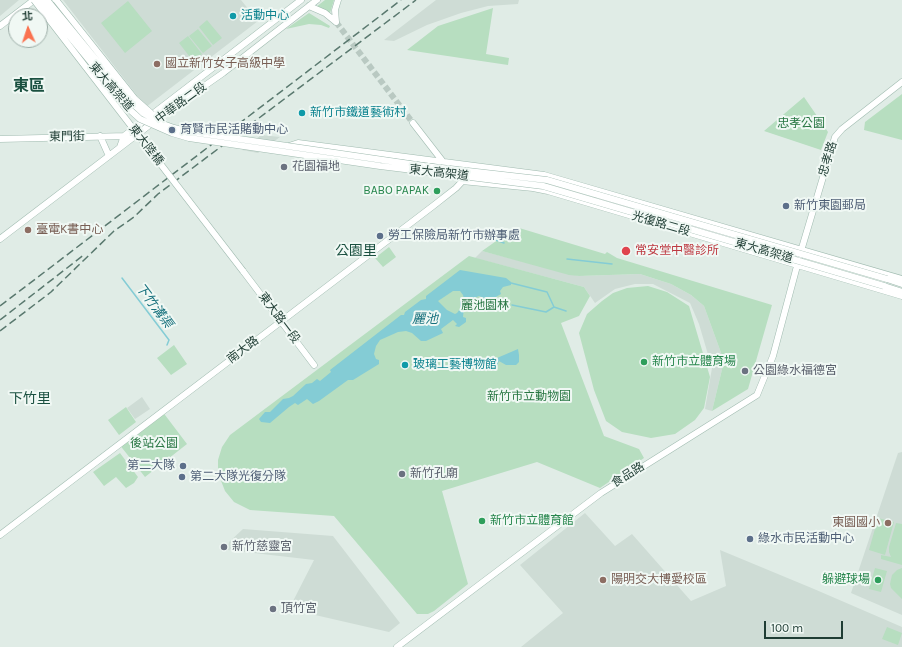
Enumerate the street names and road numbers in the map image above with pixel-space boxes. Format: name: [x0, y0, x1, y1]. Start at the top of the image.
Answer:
street label: 東大高架道: [86, 60, 136, 114]
street label: 中華路二段: [152, 80, 210, 126]
street label: 東大陸橋: [126, 122, 166, 168]
street label: 東門街: [49, 129, 85, 145]
street label: 忠孝路: [816, 140, 840, 178]
street label: 東大高架道: [408, 162, 470, 184]
street label: 光復路二段: [630, 209, 692, 239]
street label: 東大高架道: [733, 236, 795, 266]
street label: 東大路一段: [255, 290, 303, 346]
street label: 南大路: [224, 333, 262, 367]
street label: 食品路: [609, 459, 647, 491]

